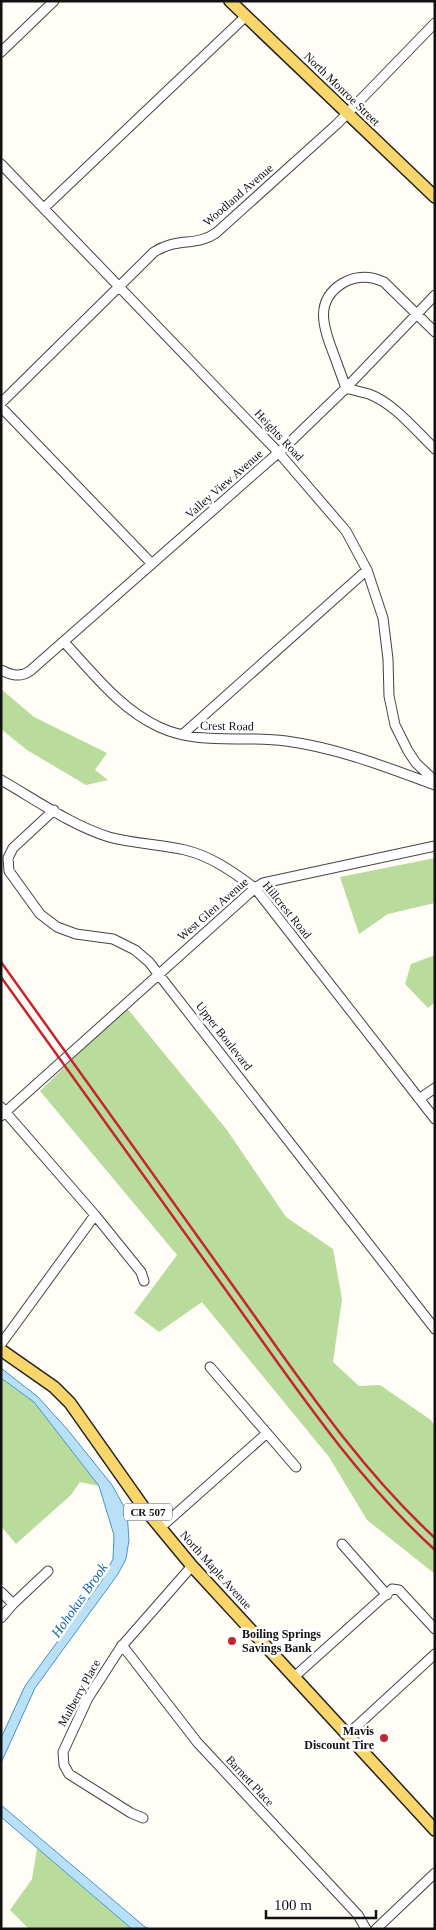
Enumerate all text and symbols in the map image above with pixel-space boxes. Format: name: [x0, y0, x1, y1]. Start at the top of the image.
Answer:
street label: North Monroe Street: [301, 49, 383, 129]
street label: Woodland Avenue: [200, 161, 276, 229]
street label: Heights Road: [251, 406, 307, 464]
street label: Valley View Avenue: [183, 447, 265, 521]
street label: Crest Road: [200, 719, 254, 733]
street label: West Glen Avenue: [175, 875, 251, 943]
street label: Hillcrest Road: [260, 879, 314, 941]
street label: Upper Boulevard: [193, 999, 255, 1073]
road number: CR 507: [124, 1504, 172, 1520]
street label: North Maple Avenue: [177, 1528, 255, 1612]
water label: Hohokus Brook: [48, 1560, 111, 1641]
place label: Boiling Springs Savings Bank: [242, 1627, 321, 1655]
marker: Boiling Springs Savings Bank: [226, 1635, 238, 1647]
street label: Mulberry Place: [55, 1657, 103, 1729]
place label: Mavis Discount Tire: [304, 1724, 375, 1752]
marker: Mavis Discount Tire: [378, 1732, 390, 1744]
street label: Barnett Place: [223, 1753, 277, 1809]
scale bar: [266, 1888, 376, 1920]
text: 100 m: [274, 1897, 312, 1913]

